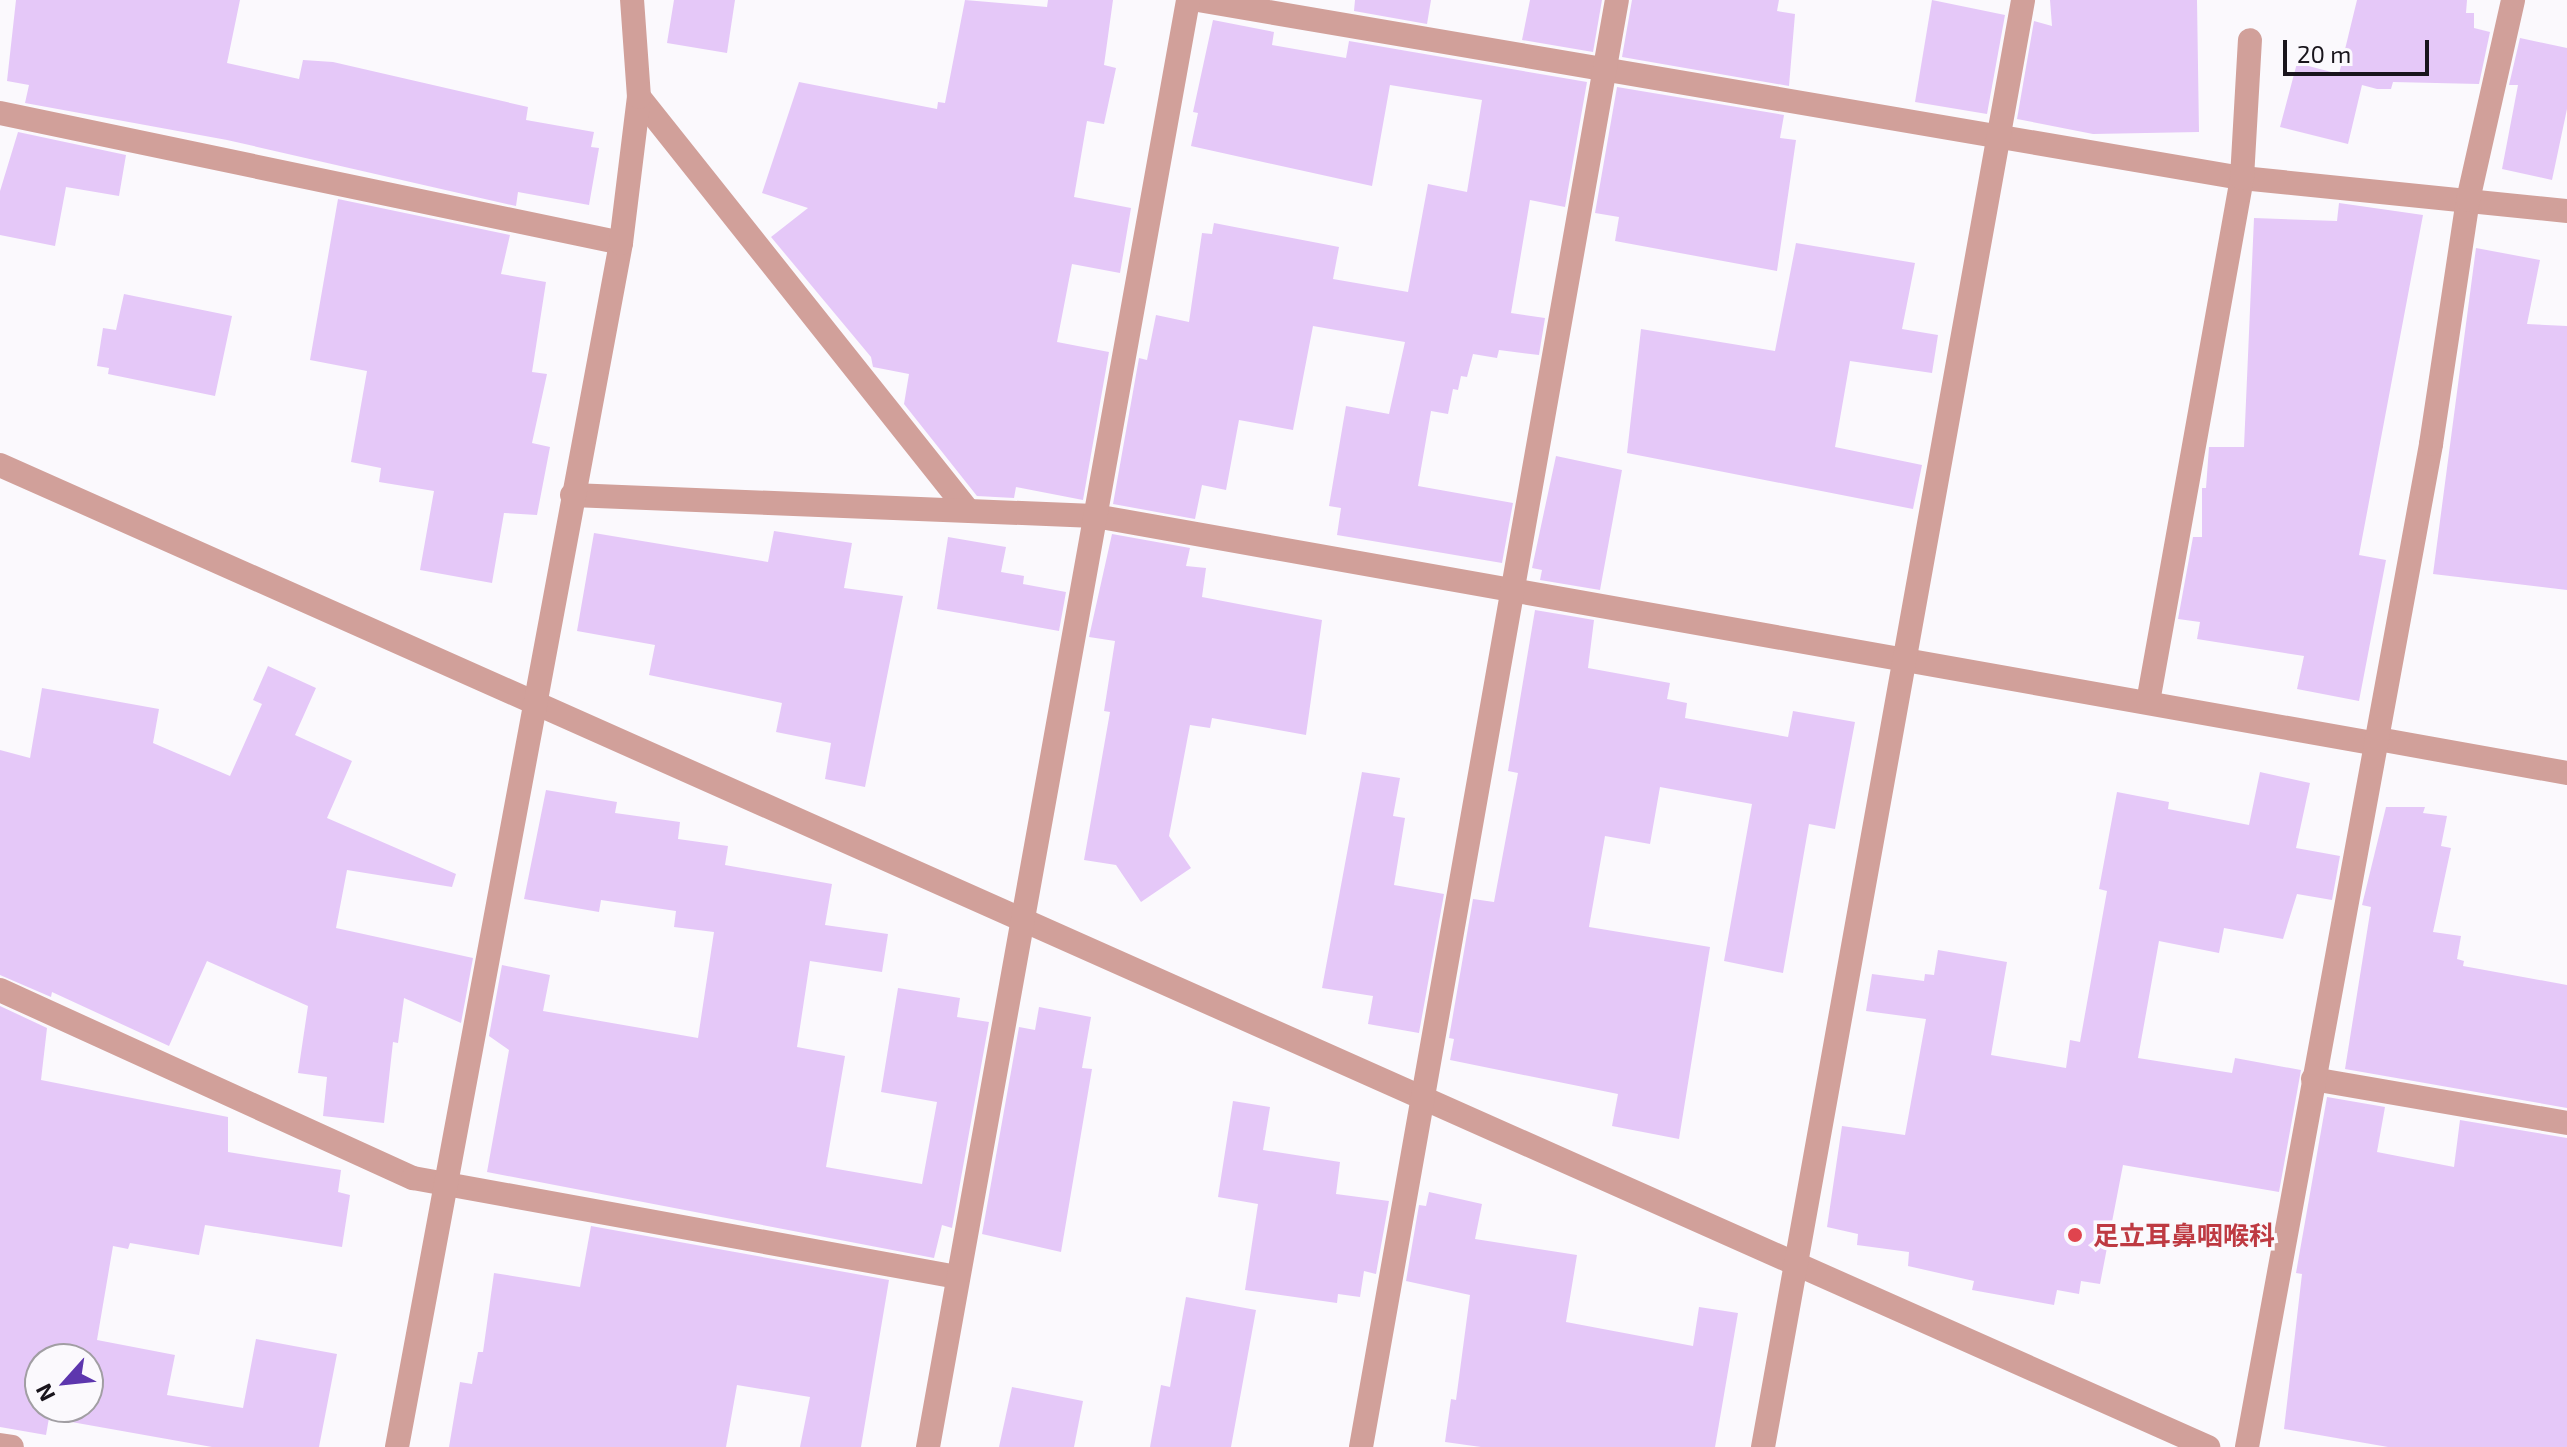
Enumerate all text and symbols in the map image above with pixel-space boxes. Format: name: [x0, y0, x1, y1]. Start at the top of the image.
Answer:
scale bar: [2287, 24, 2433, 74]
text: 20 m: [2297, 39, 2351, 68]
place label: 足立耳鼻咽喉科: [2093, 1219, 2275, 1251]
marker: 足立耳鼻咽喉科: [2064, 1224, 2086, 1246]
north arrow: [24, 1343, 104, 1423]
text: N: [29, 1380, 60, 1406]

